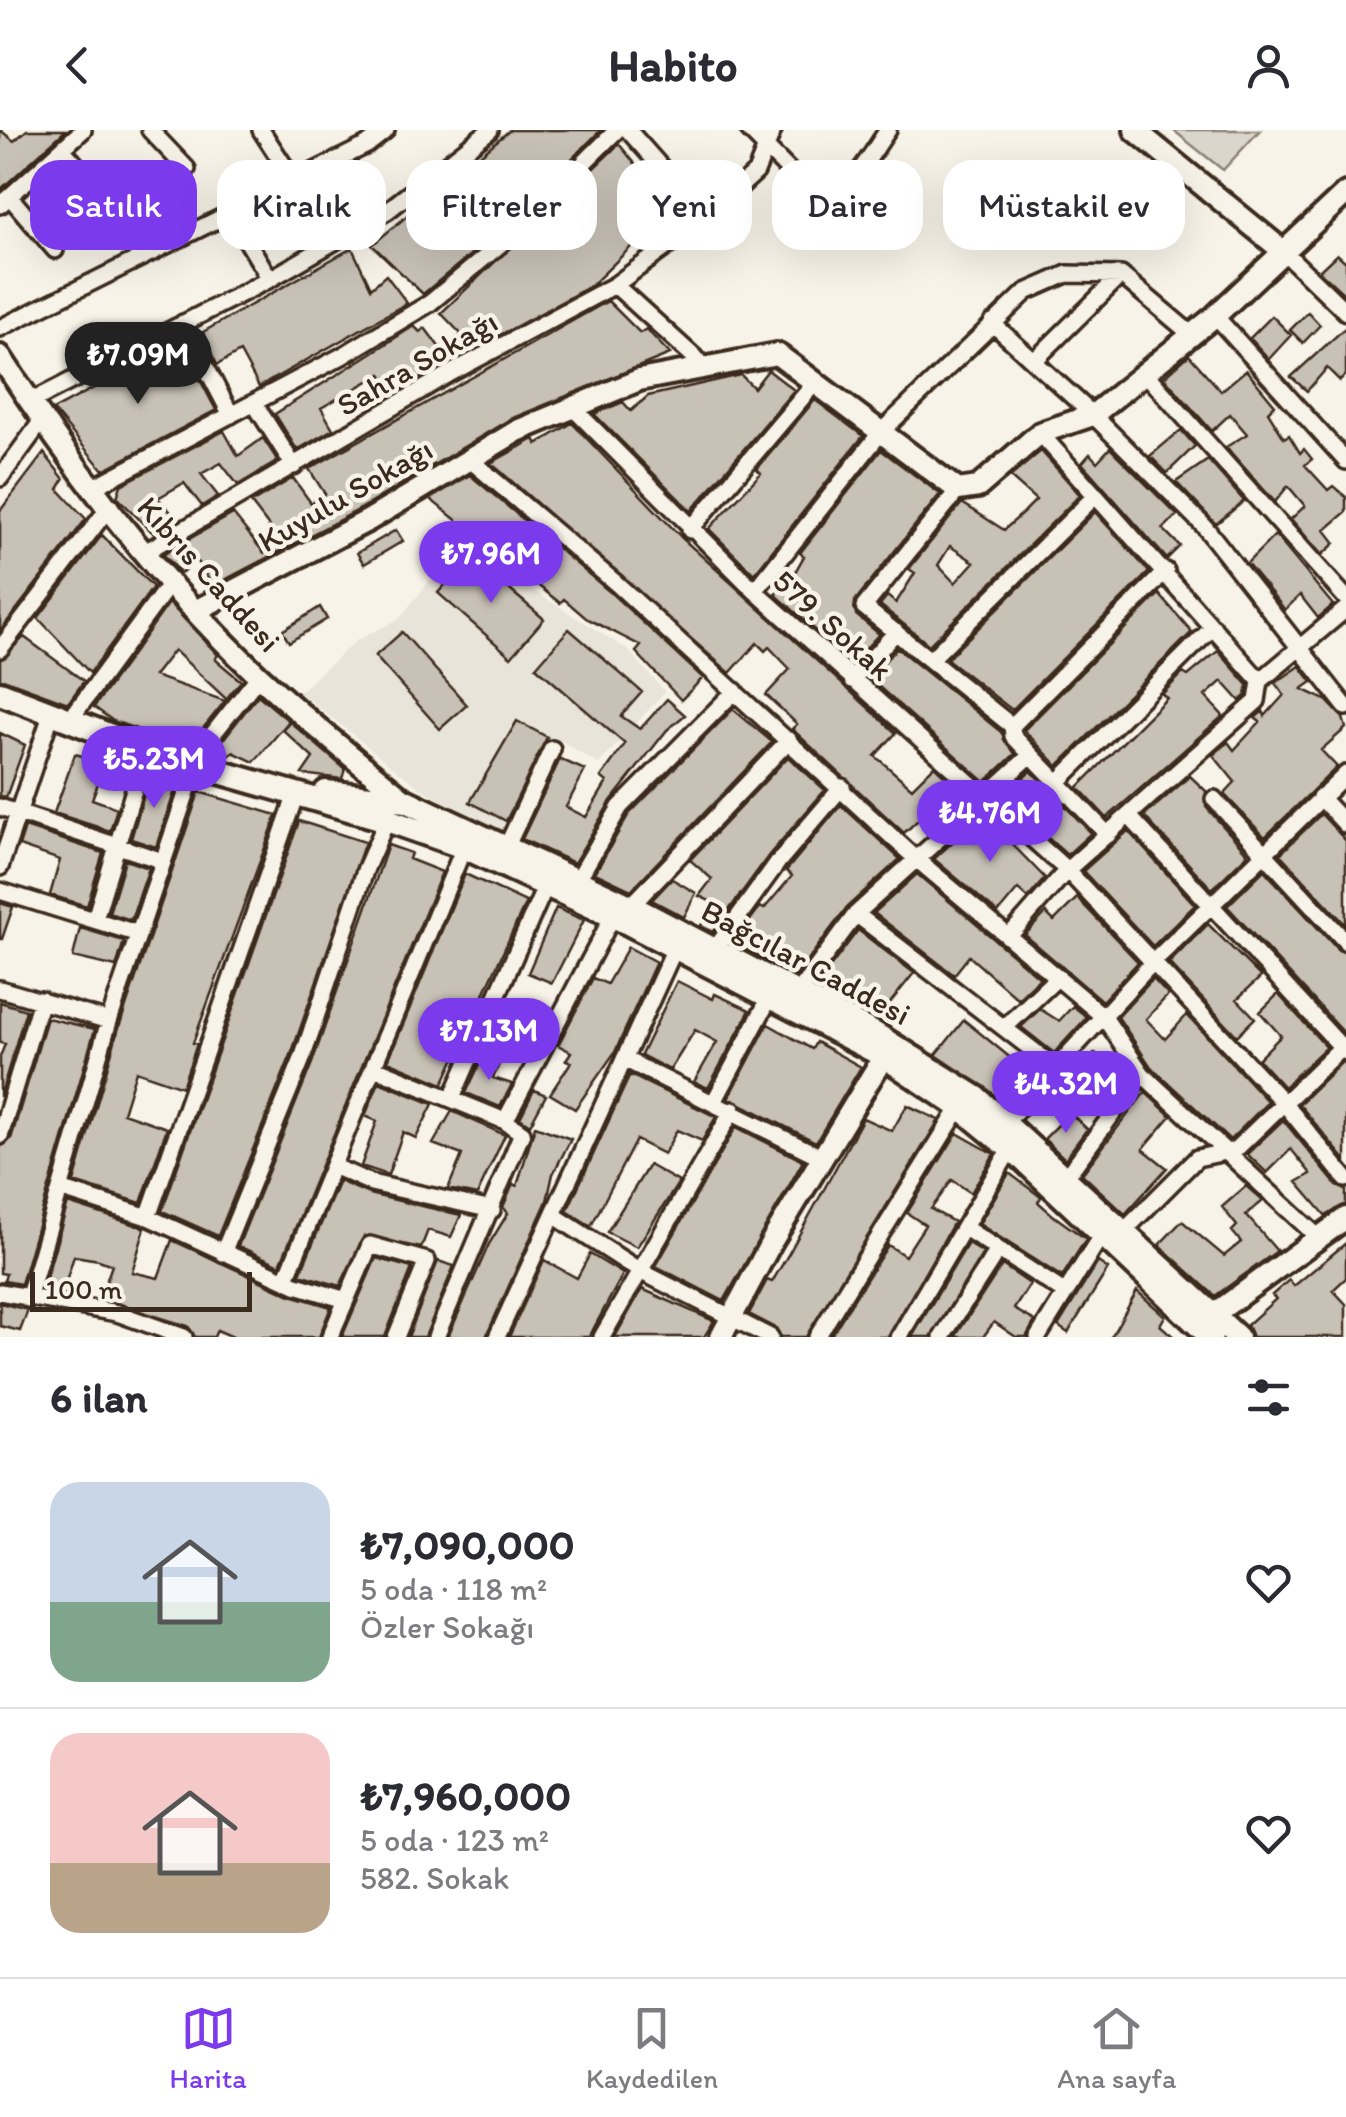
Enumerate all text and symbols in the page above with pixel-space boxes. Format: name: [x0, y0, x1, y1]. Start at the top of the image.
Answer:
icon: back: [50, 38, 105, 93]
text: Habito: [608, 38, 738, 92]
icon: person: [1241, 38, 1296, 93]
chip: Satılık: [30, 160, 197, 250]
chip: Kiralık: [217, 160, 386, 250]
chip: Filtreler: [406, 160, 597, 250]
chip: Yeni: [617, 160, 752, 250]
chip: Daire: [772, 160, 923, 250]
chip: Müstakil ev: [943, 160, 1185, 250]
street label: Sahra Sokağı: [330, 302, 504, 424]
pin: ₺7.09M: [57, 322, 219, 407]
text: ₺7.09M: [87, 335, 189, 373]
street label: Kuyulu Sokağı: [251, 430, 439, 560]
street label: Kıbrıs Caddesi: [129, 488, 289, 660]
pin: ₺7.96M: [410, 521, 572, 606]
text: ₺7.96M: [441, 534, 541, 572]
street label: 579. Sokak: [765, 562, 901, 688]
pin: ₺5.23M: [73, 726, 235, 811]
text: ₺5.23M: [103, 739, 205, 777]
pin: ₺4.76M: [909, 780, 1071, 865]
text: ₺4.76M: [939, 793, 1041, 831]
street label: Bağcılar Caddesi: [695, 891, 917, 1033]
pin: ₺7.13M: [408, 998, 570, 1083]
text: ₺7.13M: [440, 1011, 538, 1049]
pin: ₺4.32M: [985, 1051, 1147, 1136]
text: ₺4.32M: [1014, 1064, 1118, 1102]
scale bar: [30, 1267, 252, 1312]
text: 100 m: [45, 1272, 122, 1306]
icon: filters: [1241, 1370, 1296, 1425]
text: 6 ilan: [50, 1372, 147, 1423]
text: ₺7,090,000: [360, 1519, 575, 1570]
icon: home: [130, 1522, 250, 1642]
icon: heart: [1241, 1555, 1296, 1610]
text: 5 oda · 118 m²: [360, 1570, 547, 1608]
text: Özler Sokağı: [360, 1608, 534, 1646]
text: ₺7,960,000: [360, 1770, 571, 1821]
icon: home: [130, 1773, 250, 1893]
icon: heart: [1241, 1806, 1296, 1861]
text: 5 oda · 123 m²: [360, 1821, 549, 1859]
text: 582. Sokak: [360, 1859, 509, 1897]
tab: Harita: [170, 2001, 247, 2095]
tab: Kaydedilen: [586, 2001, 718, 2095]
tab: Ana sayfa: [1057, 2001, 1176, 2095]

